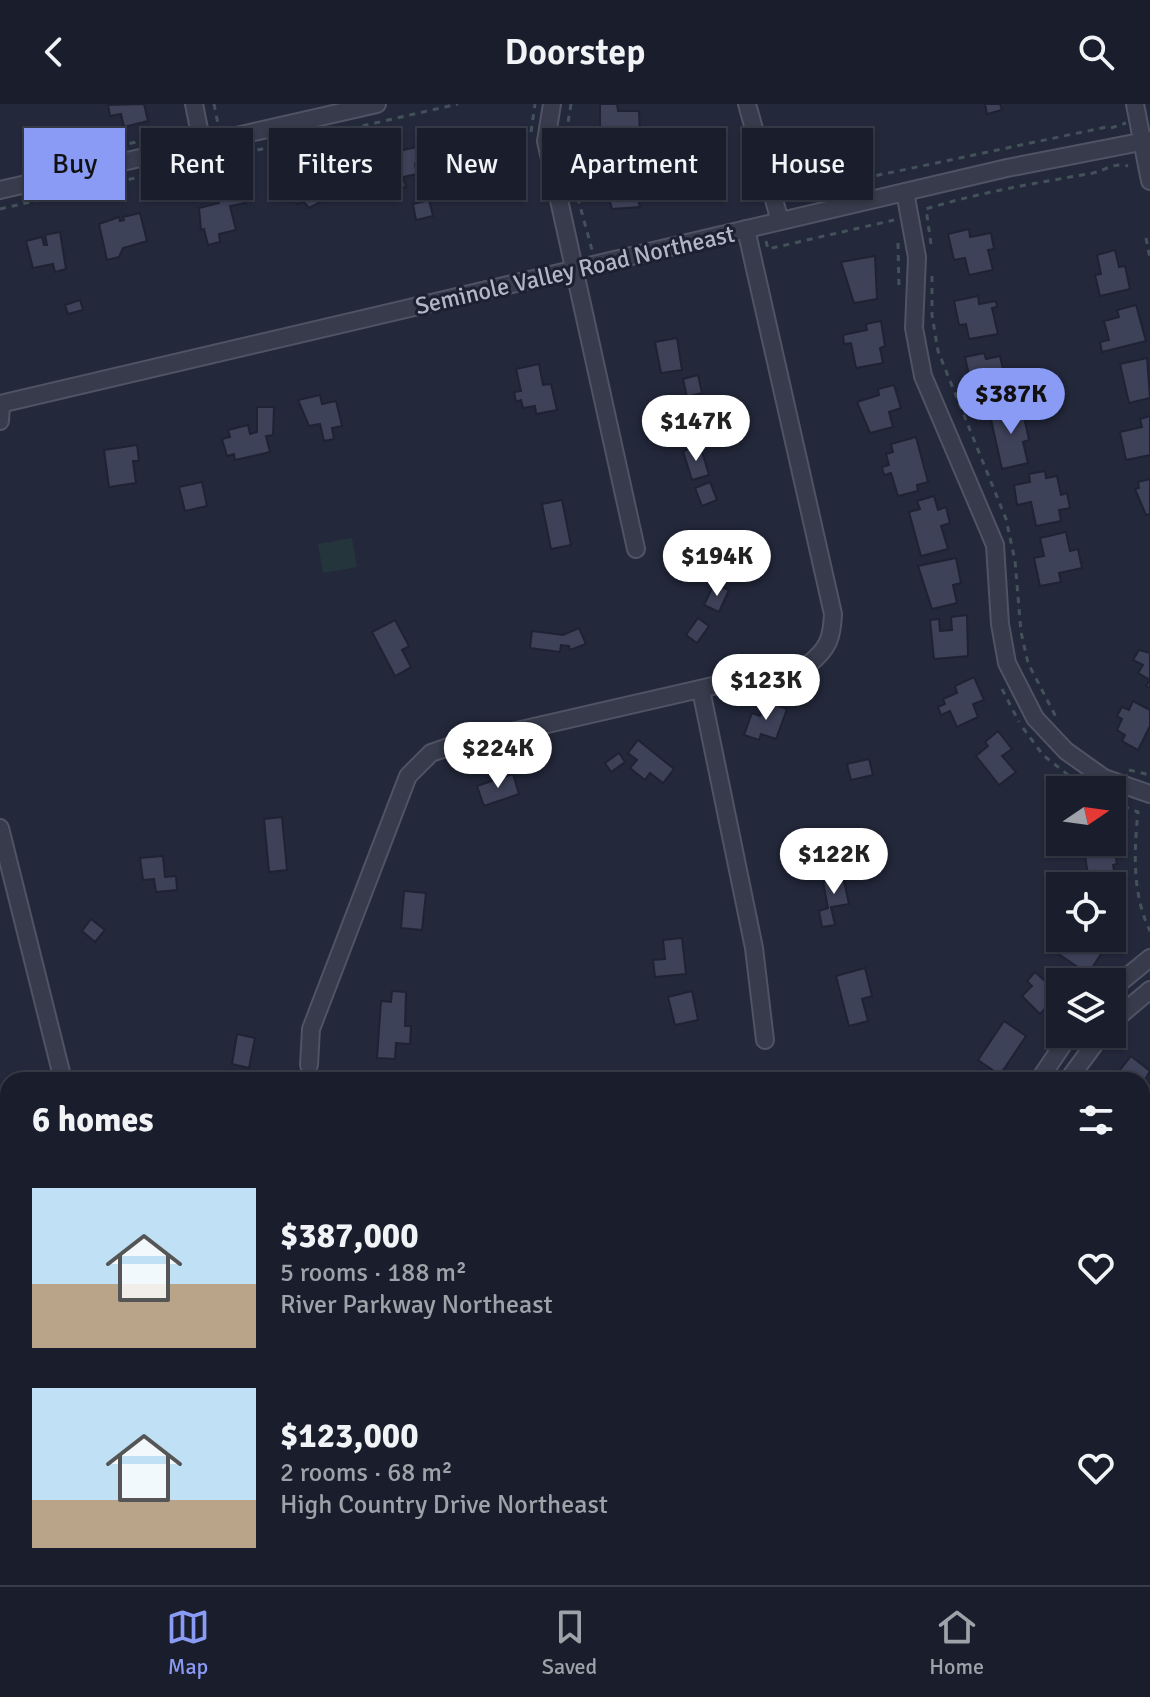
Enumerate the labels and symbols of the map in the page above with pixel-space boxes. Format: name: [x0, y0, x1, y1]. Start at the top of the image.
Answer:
street label: Seminole Valley Road Northeast: [412, 219, 738, 321]
pin: $387K: [955, 368, 1067, 436]
pin: $147K: [640, 395, 752, 463]
pin: $194K: [661, 530, 773, 598]
pin: $123K: [710, 654, 822, 722]
pin: $224K: [442, 722, 554, 790]
north arrow: [1046, 776, 1126, 856]
pin: $122K: [778, 828, 890, 896]

